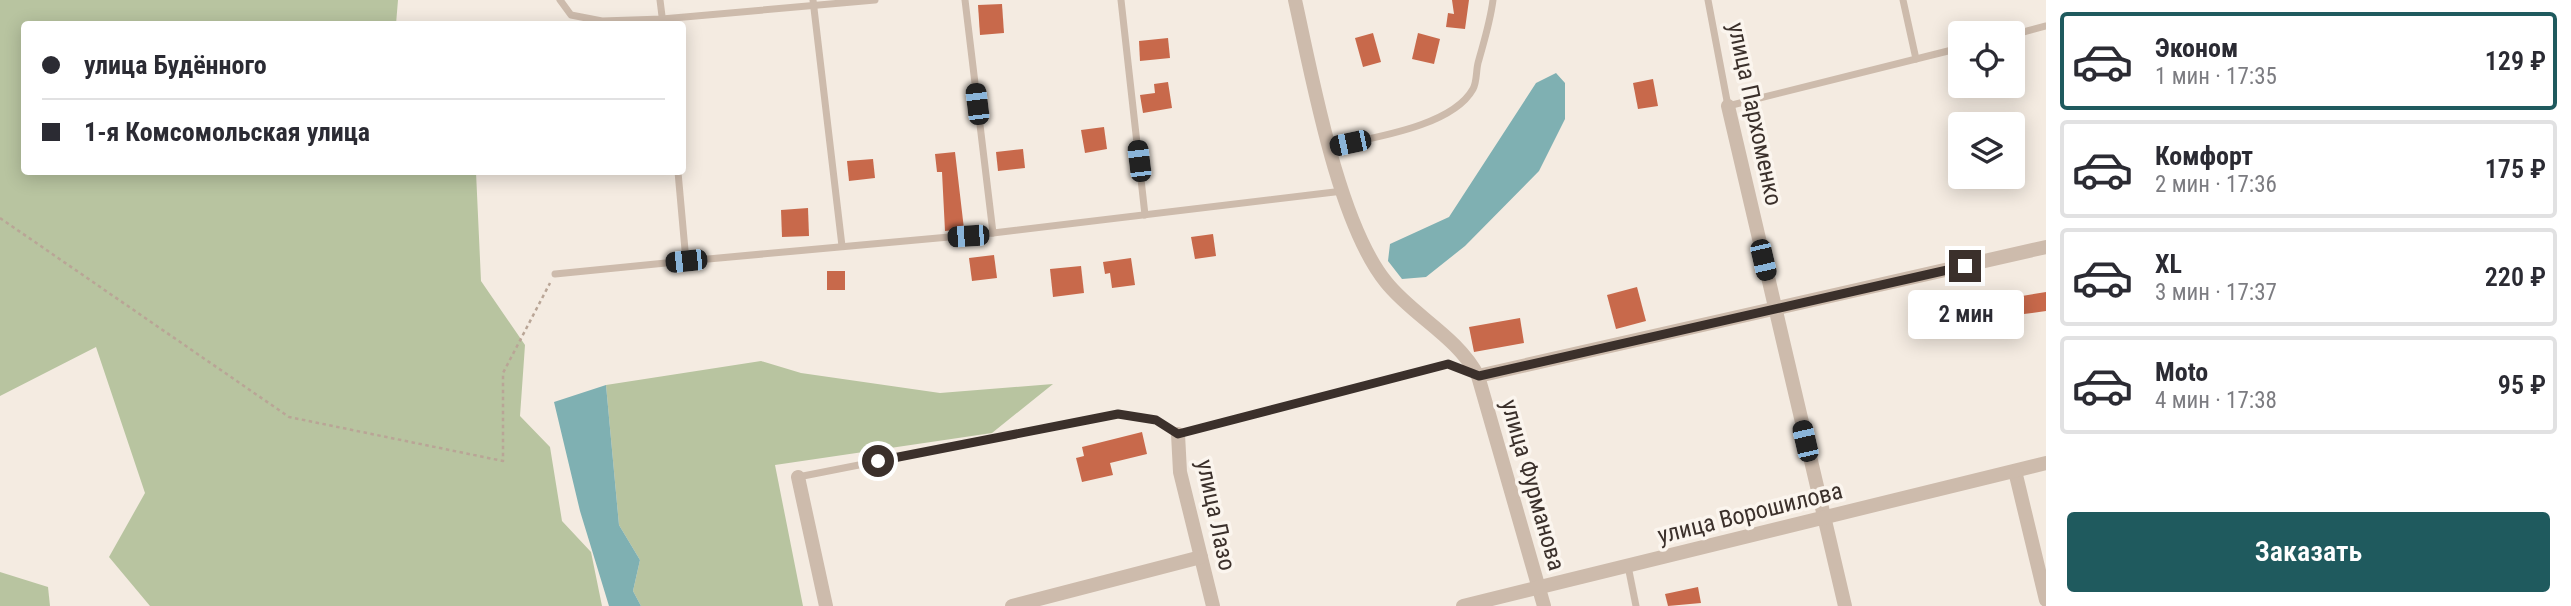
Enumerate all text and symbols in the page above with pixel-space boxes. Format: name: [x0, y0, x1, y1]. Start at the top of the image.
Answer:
street label: улица Пархоменко: [1722, 20, 1788, 208]
map controls: [1948, 21, 2025, 189]
button: locate: [1948, 21, 2025, 98]
icon: car: [2071, 30, 2134, 93]
text: Эконом: [2155, 33, 2238, 63]
text: 129 ₽: [2485, 46, 2546, 76]
text: улица Будённого: [84, 50, 267, 80]
text: 1 мин · 17:35: [2155, 63, 2277, 90]
car: [965, 82, 990, 126]
button: layers: [1948, 112, 2025, 189]
text: 1-я Комсомольская улица: [84, 117, 370, 147]
car: [1328, 128, 1373, 158]
icon: car: [2071, 138, 2134, 201]
car: [1127, 139, 1152, 183]
text: Комфорт: [2155, 141, 2253, 171]
text: 175 ₽: [2485, 154, 2546, 184]
text: 2 мин · 17:36: [2155, 171, 2277, 198]
car: [947, 224, 990, 248]
car: [1749, 237, 1778, 283]
icon: car: [2071, 246, 2134, 309]
car: [665, 248, 708, 274]
text: XL: [2155, 249, 2182, 279]
route end: [1949, 250, 1981, 282]
text: 220 ₽: [2485, 262, 2546, 292]
text: 3 мин · 17:37: [2155, 279, 2277, 306]
callout: 2 мин: [1907, 290, 2023, 340]
text: 2 мин: [1938, 301, 1994, 328]
icon: car: [2071, 354, 2134, 417]
text: Moto: [2155, 357, 2208, 387]
text: 95 ₽: [2498, 370, 2546, 400]
text: 4 мин · 17:38: [2155, 387, 2277, 414]
street label: улица Фурманова: [1495, 396, 1571, 574]
car: [1791, 418, 1820, 464]
route start: [862, 445, 894, 477]
street label: улица Лазо: [1191, 457, 1241, 573]
street label: улица Ворошилова: [1655, 476, 1845, 550]
button: Заказать: [2067, 512, 2550, 592]

